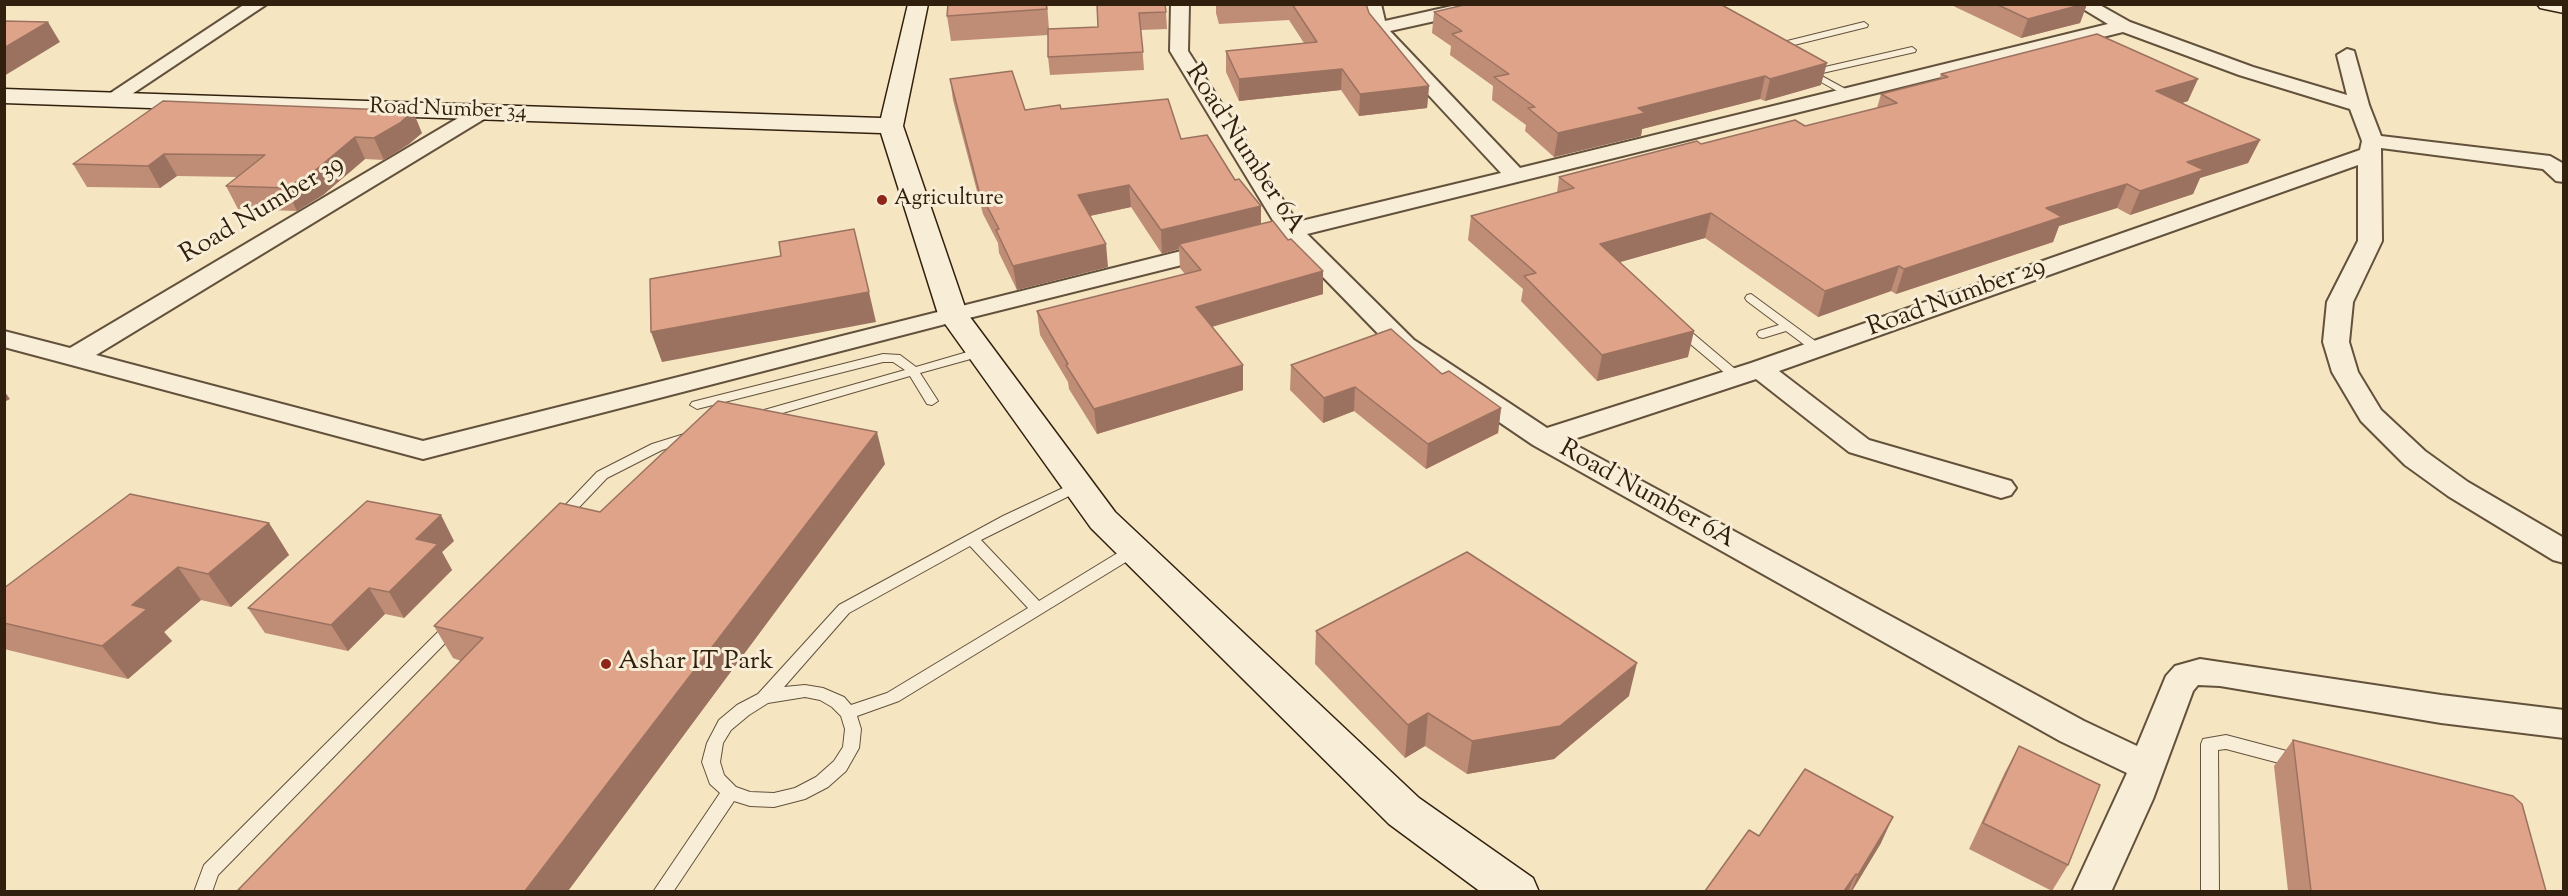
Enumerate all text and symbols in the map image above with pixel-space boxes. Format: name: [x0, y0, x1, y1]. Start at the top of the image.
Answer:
street label: Road Number 6A: [1177, 59, 1309, 241]
street label: Road Number 34: [369, 95, 527, 127]
street label: Road Number 39: [176, 150, 350, 272]
place label: Agriculture: [894, 187, 1004, 213]
marker: Agriculture: [875, 193, 889, 207]
street label: Road Number 29: [1864, 252, 2050, 346]
street label: Road Number 6A: [1553, 435, 1739, 557]
place label: Ashar IT Park: [618, 648, 774, 680]
marker: Ashar IT Park: [599, 657, 613, 671]

